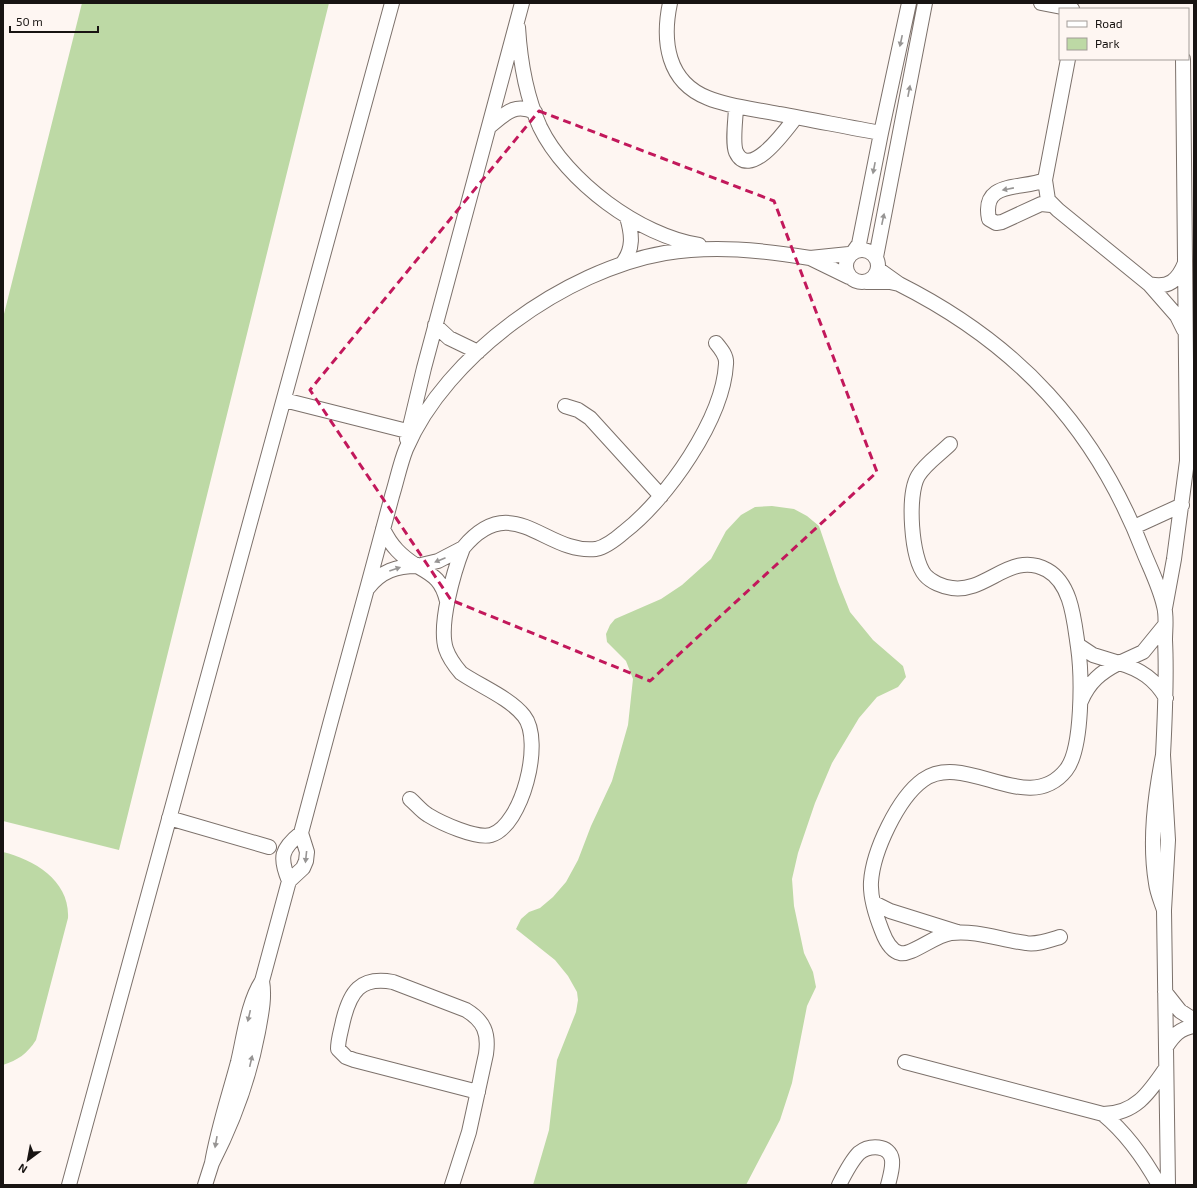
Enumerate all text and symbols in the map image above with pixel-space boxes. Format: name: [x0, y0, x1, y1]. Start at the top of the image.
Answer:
scale bar: [10, 8, 98, 34]
legend: [1059, 8, 1189, 60]
text: 50 m: [16, 14, 43, 28]
text: Road: [1095, 16, 1123, 30]
one-way arrow: [898, 35, 904, 47]
text: Park: [1095, 36, 1120, 50]
one-way arrow: [906, 85, 912, 98]
one-way arrow: [871, 162, 877, 174]
one-way arrow: [1001, 186, 1014, 192]
one-way arrow: [880, 213, 886, 225]
one-way arrow: [435, 557, 446, 563]
one-way arrow: [390, 565, 402, 571]
one-way arrow: [303, 850, 309, 863]
one-way arrow: [245, 1010, 251, 1023]
one-way arrow: [249, 1055, 255, 1067]
one-way arrow: [212, 1136, 218, 1148]
north arrow: [8, 1140, 48, 1180]
text: N: [16, 1161, 29, 1177]

